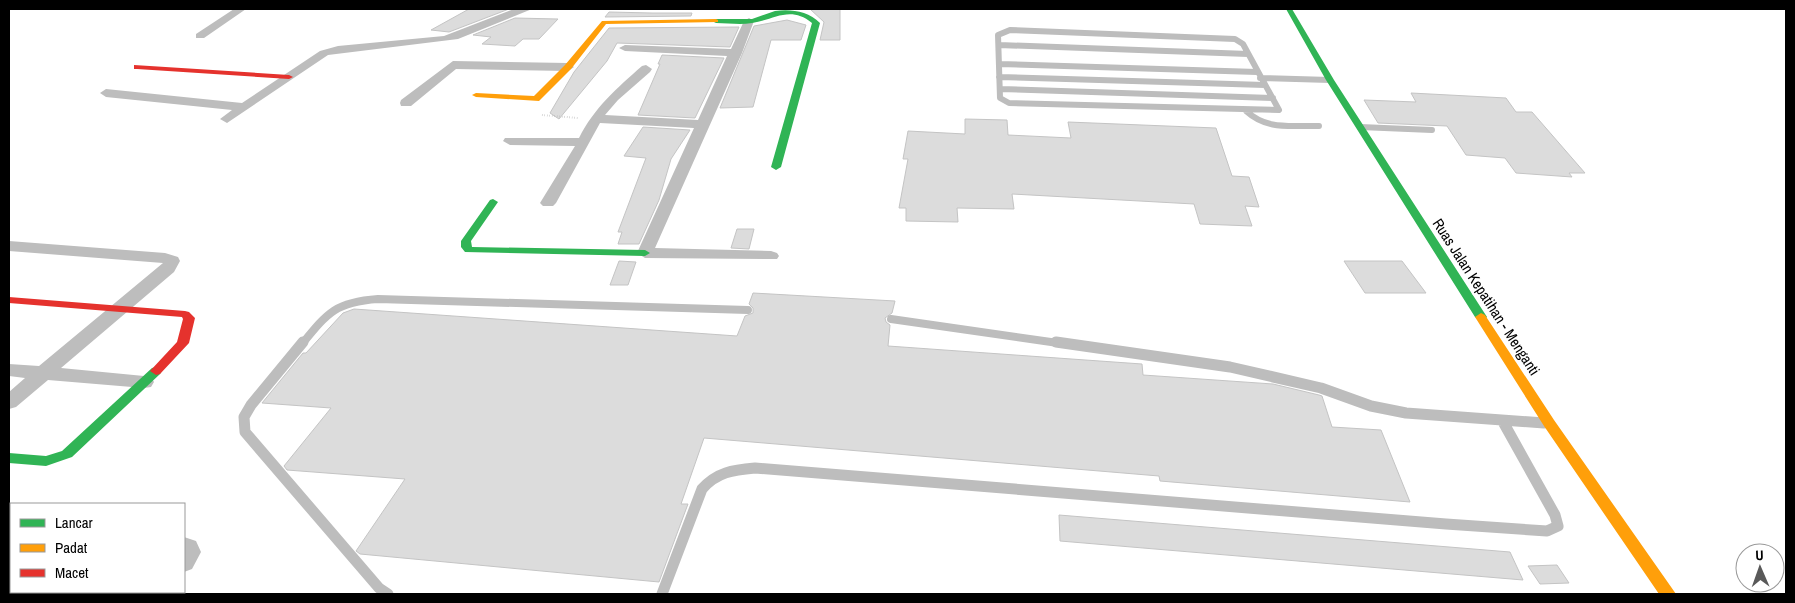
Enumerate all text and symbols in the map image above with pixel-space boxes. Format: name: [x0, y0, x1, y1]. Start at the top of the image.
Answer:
street label: Ruas Jalan Kepatihan - Menganti: [1428, 214, 1545, 379]
legend: [10, 503, 185, 593]
text: Lancar: [55, 512, 93, 533]
text: Padat: [55, 537, 88, 558]
north arrow: [1735, 543, 1785, 593]
text: U: [1755, 546, 1764, 564]
text: Macet: [55, 562, 89, 583]

